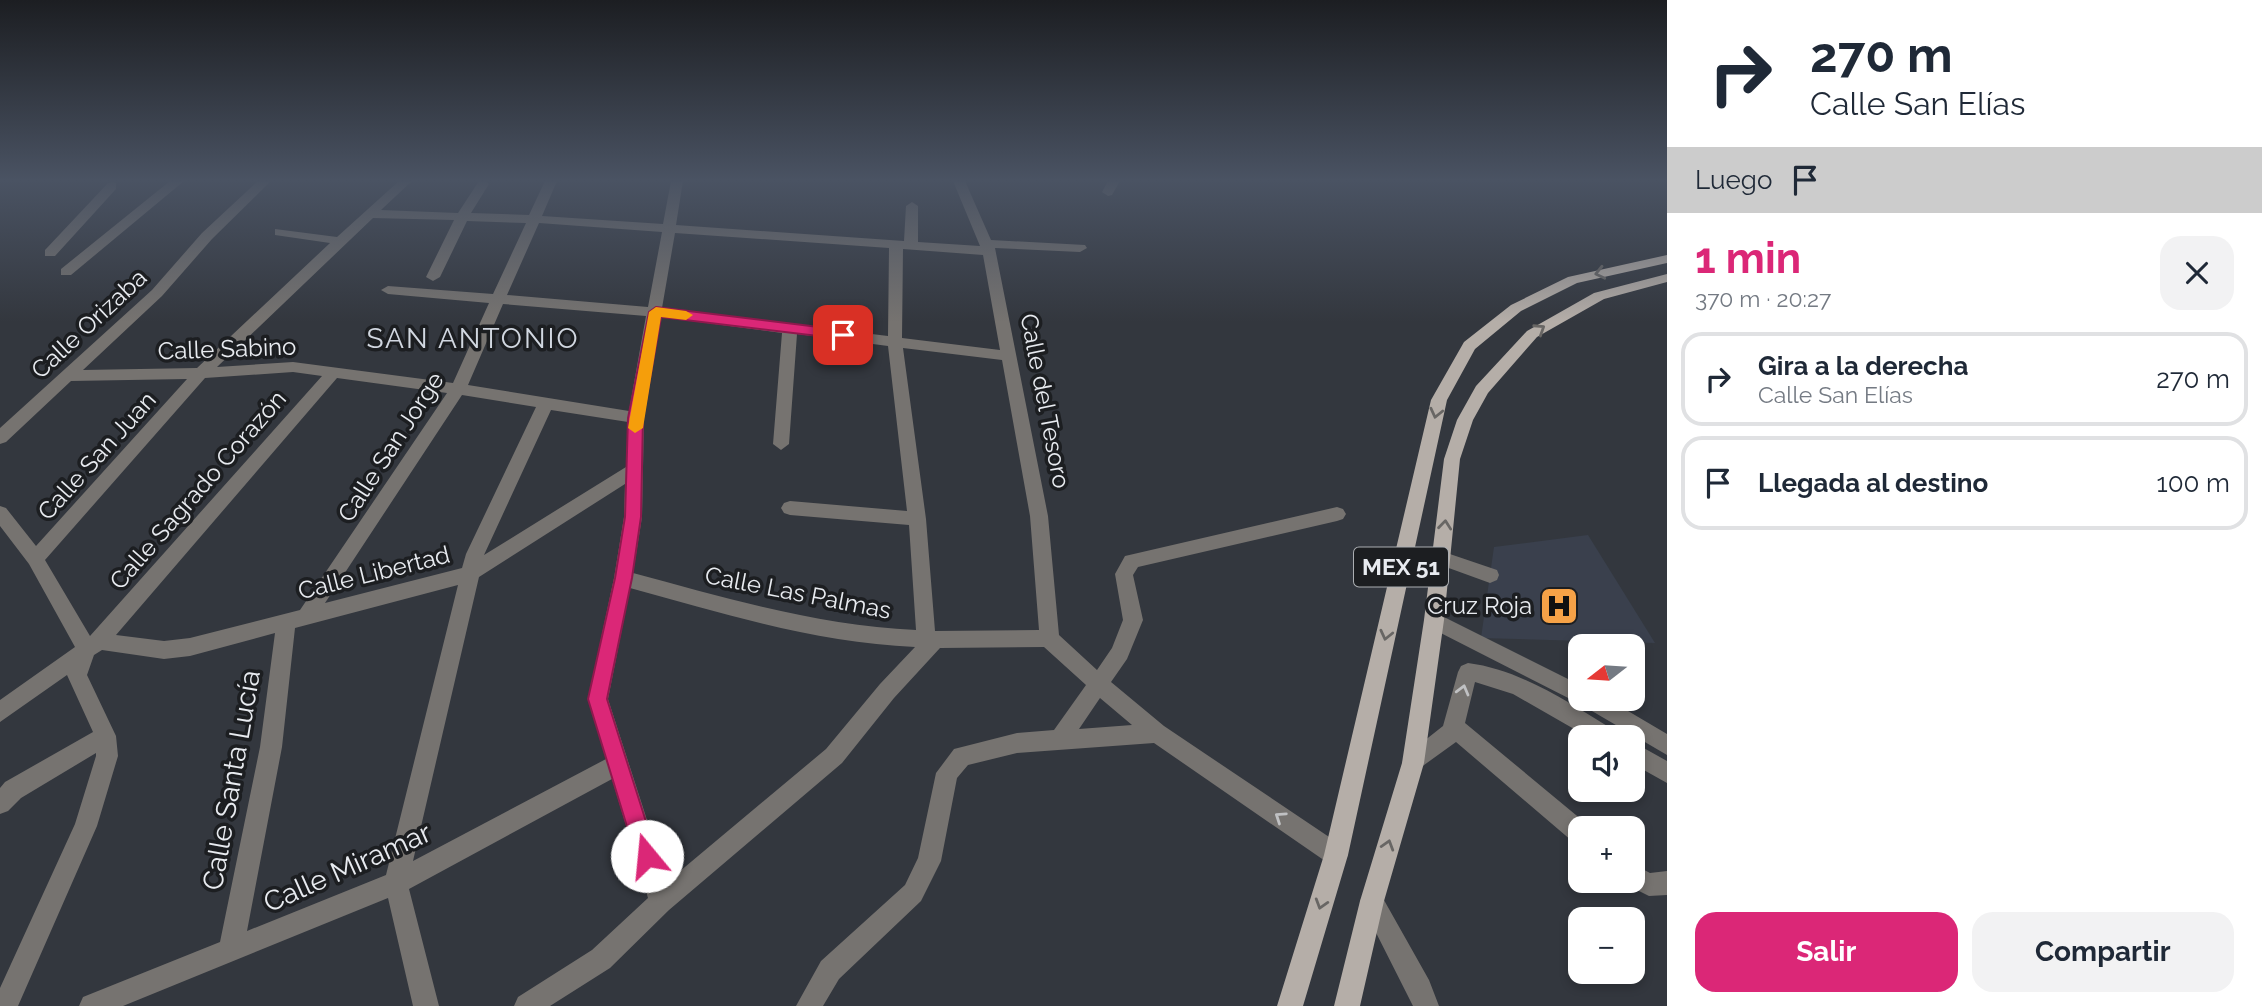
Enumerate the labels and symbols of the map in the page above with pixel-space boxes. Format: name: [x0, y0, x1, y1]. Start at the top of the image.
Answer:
street label: Calle Orizaba: [25, 263, 152, 384]
one-way arrow: [1594, 265, 1606, 279]
pin: [813, 305, 873, 365]
street label: Calle del Tesoro: [1014, 311, 1077, 491]
district label: SAN ANTONIO: [367, 322, 580, 355]
one-way arrow: [1532, 324, 1545, 337]
street label: Calle Sabino: [157, 332, 297, 365]
street label: Calle San Jorge: [331, 366, 450, 527]
street label: Calle Sagrado Corazón: [103, 384, 292, 595]
street label: Calle San Juan: [31, 386, 162, 526]
one-way arrow: [1429, 407, 1444, 419]
one-way arrow: [1437, 520, 1452, 531]
street label: Calle Libertad: [295, 540, 453, 605]
road number: MEX 51: [1354, 548, 1448, 586]
street label: Calle Las Palmas: [703, 560, 893, 625]
hospital icon: Cruz Roja: [1538, 585, 1580, 627]
place label: Cruz Roja: [1427, 591, 1532, 620]
one-way arrow: [1379, 629, 1394, 641]
north arrow: [1568, 634, 1645, 710]
street label: Calle Santa Lucía: [196, 667, 267, 893]
one-way arrow: [1455, 685, 1469, 697]
one-way arrow: [1274, 812, 1287, 825]
street label: Calle Miramar: [258, 816, 436, 919]
position arrow: [610, 819, 684, 893]
one-way arrow: [1380, 839, 1395, 851]
one-way arrow: [1315, 897, 1329, 910]

